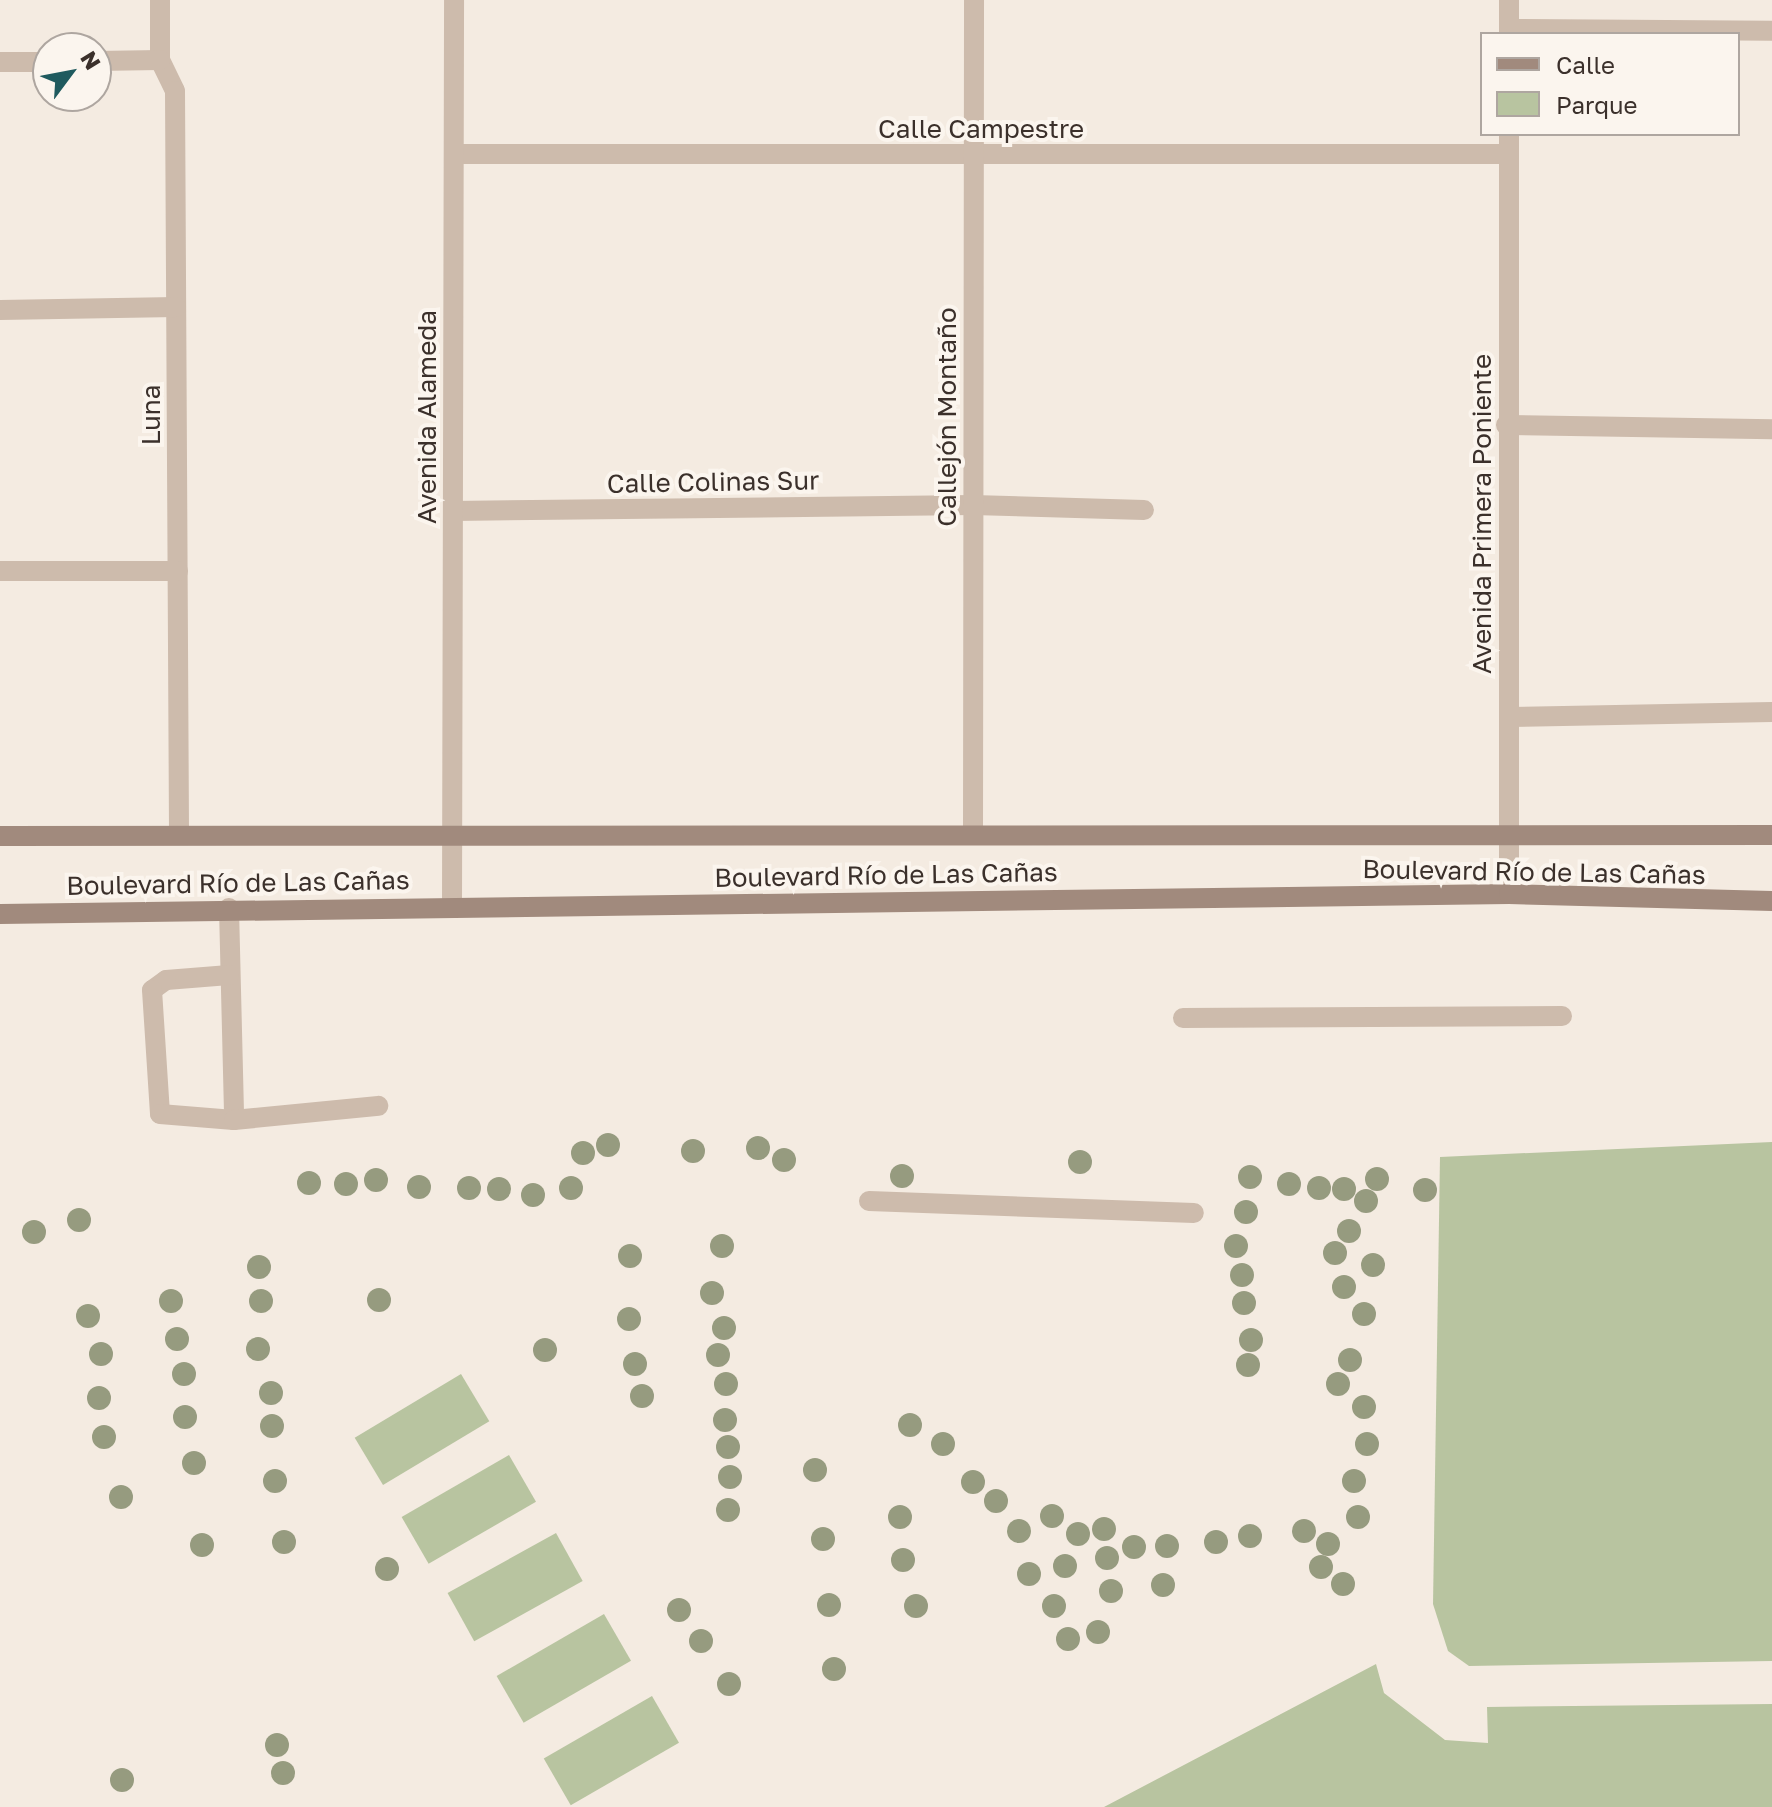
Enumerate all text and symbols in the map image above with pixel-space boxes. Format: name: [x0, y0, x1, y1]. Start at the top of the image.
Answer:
north arrow: [32, 32, 112, 112]
legend: [1480, 32, 1740, 136]
text: N: [75, 46, 107, 74]
text: Calle: [1556, 50, 1615, 79]
text: Parque: [1556, 90, 1637, 119]
street label: Calle Campestre: [878, 113, 1084, 145]
street label: Callejón Montaño: [931, 307, 963, 527]
street label: Avenida Alameda: [411, 310, 443, 524]
street label: Avenida Primera Poniente: [1466, 354, 1498, 674]
street label: Luna: [135, 385, 167, 445]
street label: Calle Colinas Sur: [607, 465, 819, 499]
street label: Boulevard Río de Las Cañas: [1362, 853, 1706, 891]
street label: Boulevard Río de Las Cañas: [714, 856, 1058, 894]
street label: Boulevard Río de Las Cañas: [66, 864, 410, 902]

